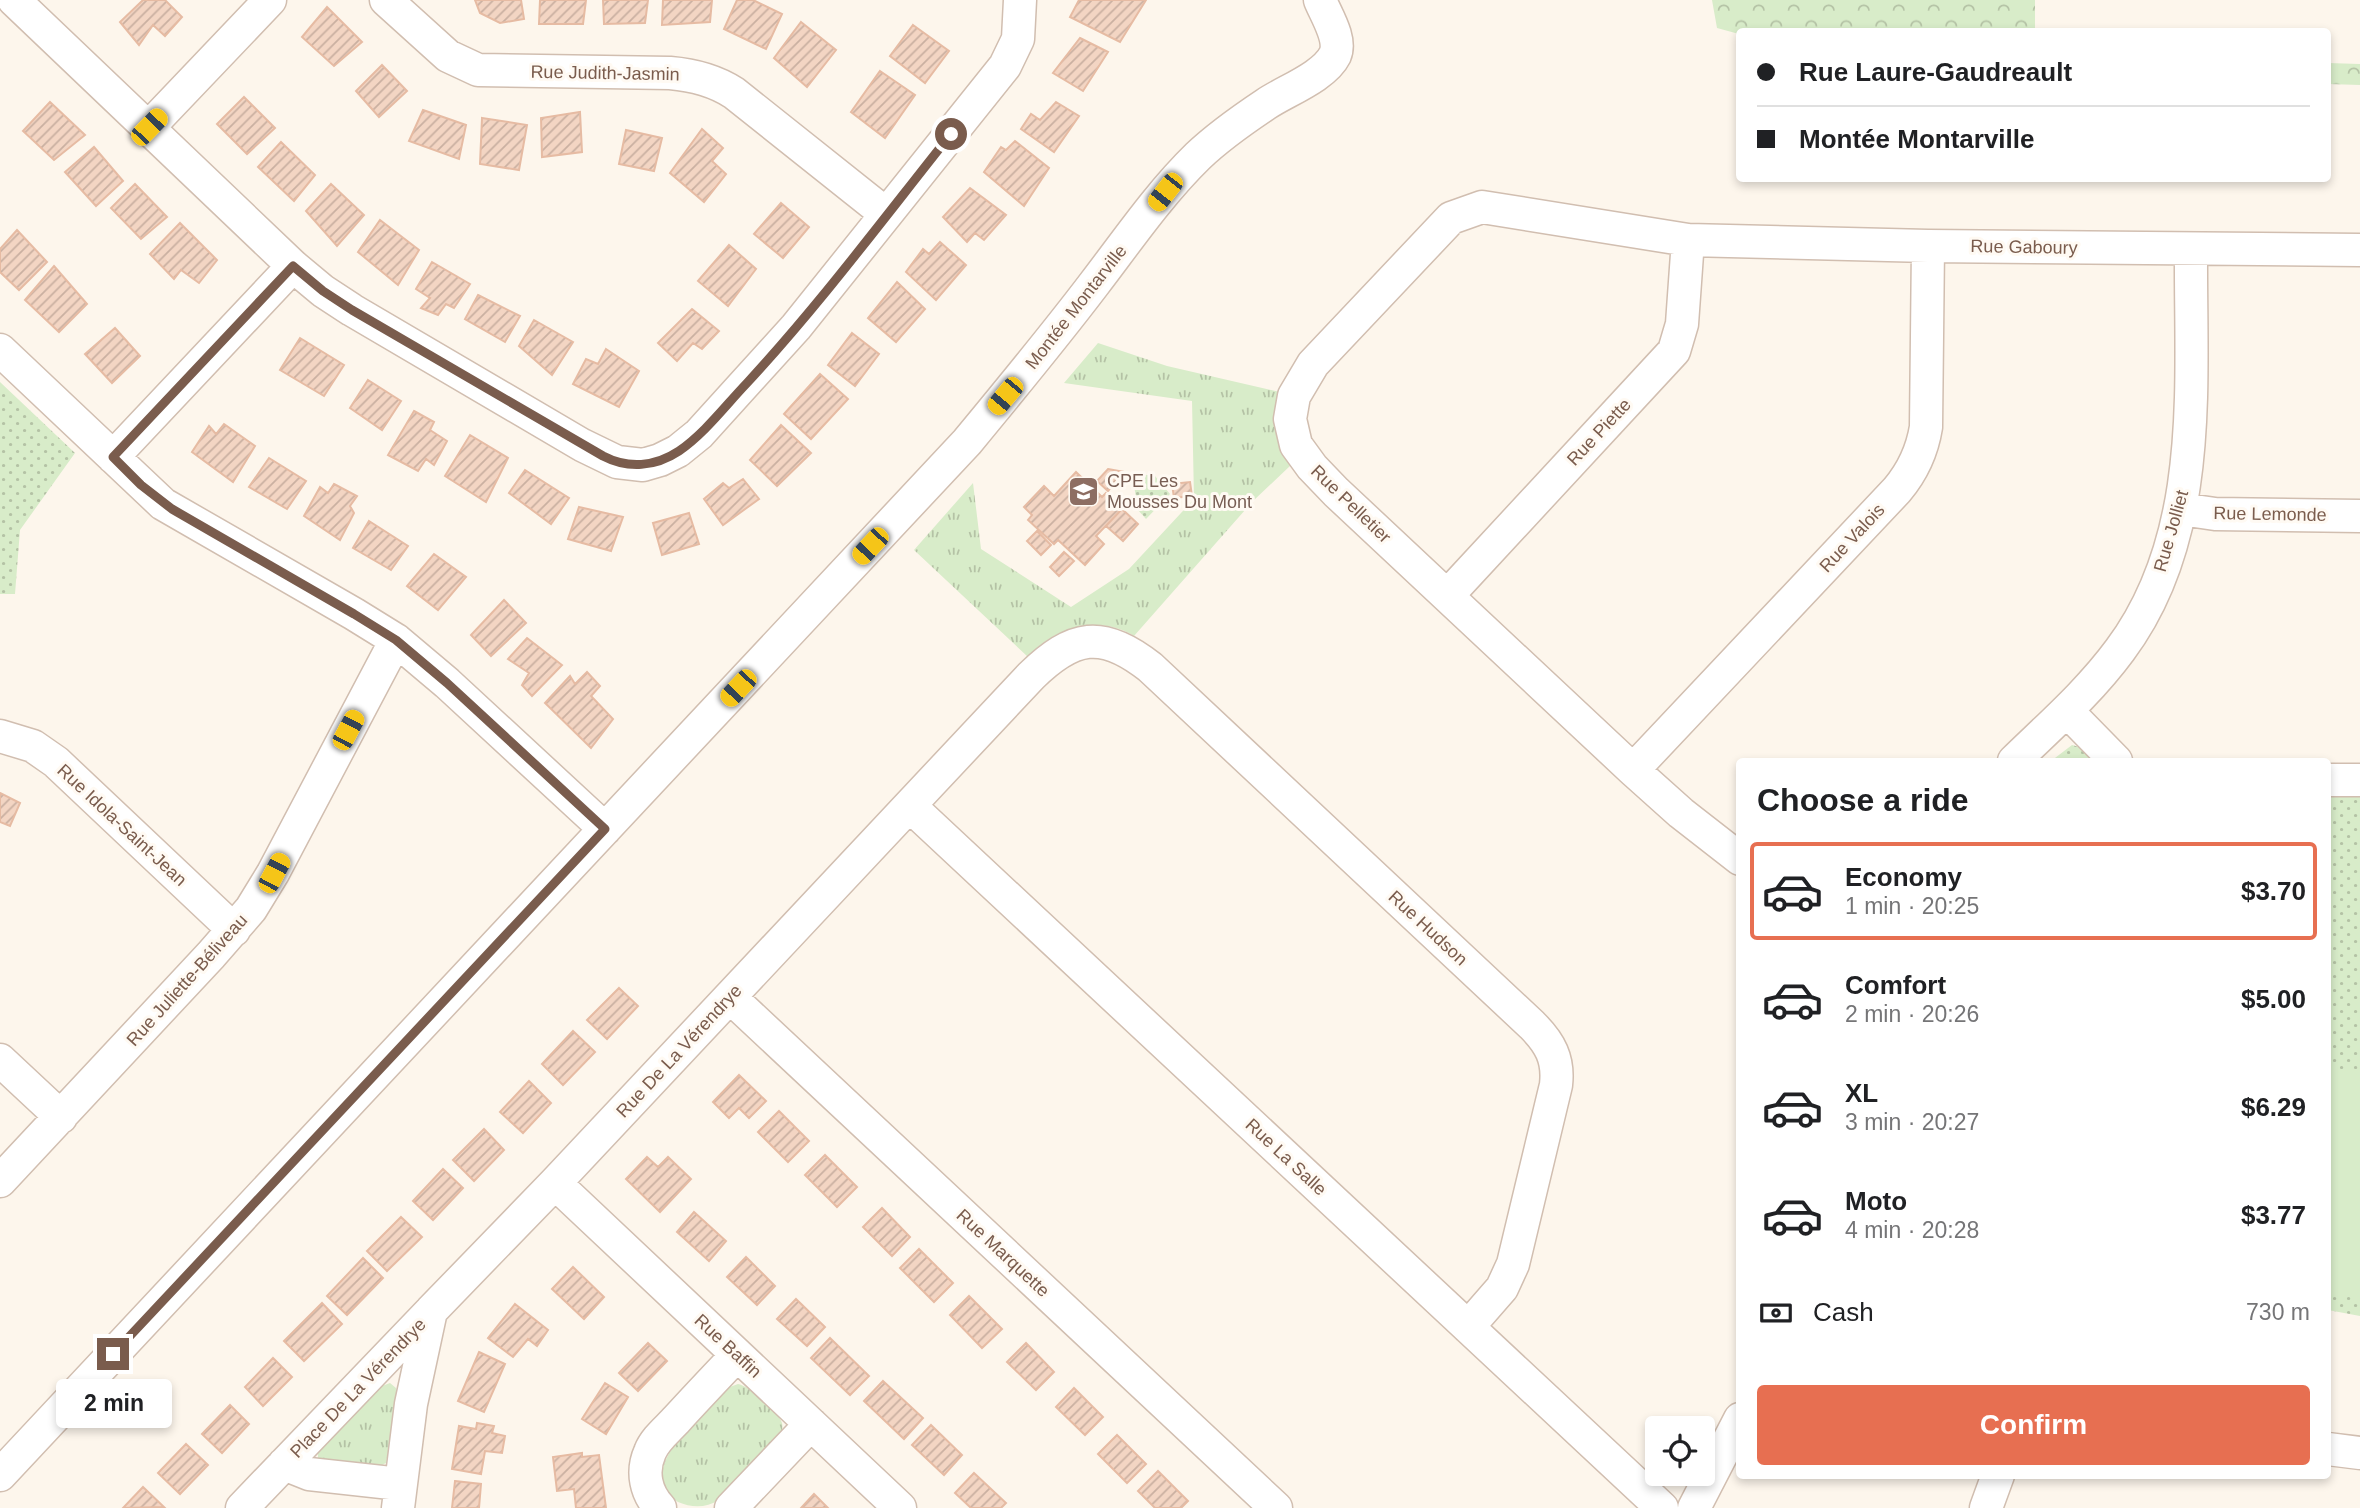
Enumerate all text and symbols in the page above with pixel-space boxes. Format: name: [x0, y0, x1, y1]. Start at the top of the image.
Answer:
text: Rue Laure-Gaudreault: [1799, 57, 2072, 87]
street label: Rue Judith-Jasmin: [530, 62, 680, 84]
car: [127, 105, 172, 149]
route start: [935, 118, 967, 150]
text: Montée Montarville: [1799, 124, 2034, 154]
car: [1144, 169, 1187, 215]
street label: Rue Gaboury: [1970, 236, 2078, 258]
street label: Montée Montarville: [1021, 241, 1131, 373]
car: [984, 373, 1027, 419]
street label: Rue Piette: [1563, 394, 1635, 470]
street label: Rue Pelletier: [1307, 461, 1395, 547]
place label: CPE Les Mousses Du Mont: [1107, 471, 1252, 512]
school or university icon: CPE Les Mousses Du Mont: [1067, 474, 1101, 508]
street label: Rue Jolliet: [2150, 488, 2192, 574]
street label: Rue Valois: [1815, 500, 1889, 576]
street label: Rue Lemonde: [2213, 503, 2327, 525]
car: [848, 523, 893, 569]
car: [716, 665, 761, 711]
car: [329, 707, 368, 753]
street label: Rue Idola-Saint-Jean: [53, 760, 191, 890]
text: Choose a ride: [1757, 782, 1969, 818]
car: [255, 850, 294, 896]
icon: car: [1761, 860, 1824, 923]
text: Economy: [1845, 862, 1962, 892]
text: $3.70: [2241, 876, 2306, 906]
street label: Rue Hudson: [1385, 887, 1471, 969]
text: 1 min · 20:25: [1845, 893, 1979, 919]
street label: Rue Juliette-Béliveau: [123, 910, 251, 1050]
icon: car: [1761, 968, 1824, 1031]
text: Comfort: [1845, 970, 1946, 1000]
street label: Rue De La Vérendrye: [612, 981, 746, 1121]
text: $5.00: [2241, 984, 2306, 1014]
text: 2 min · 20:26: [1845, 1001, 1979, 1027]
icon: car: [1761, 1076, 1824, 1139]
text: XL: [1845, 1078, 1878, 1108]
text: $6.29: [2241, 1092, 2306, 1122]
text: 3 min · 20:27: [1845, 1109, 1979, 1135]
street label: Rue La Salle: [1241, 1115, 1331, 1199]
icon: car: [1761, 1184, 1824, 1247]
text: Moto: [1845, 1186, 1907, 1216]
text: $3.77: [2241, 1200, 2306, 1230]
street label: Rue Marquette: [953, 1205, 1053, 1301]
text: 4 min · 20:28: [1845, 1217, 1979, 1243]
icon: cash: [1757, 1294, 1795, 1332]
text: Cash: [1813, 1297, 1874, 1327]
text: 730 m: [2246, 1299, 2310, 1325]
street label: Rue Baffin: [691, 1310, 765, 1382]
street label: Place De La Vérendrye: [286, 1314, 430, 1462]
route end: [97, 1338, 129, 1370]
callout: 2 min: [55, 1378, 171, 1428]
button: Confirm: [1757, 1385, 2310, 1465]
text: 2 min: [84, 1390, 144, 1416]
map controls: [1645, 1416, 1715, 1486]
button: locate: [1645, 1416, 1715, 1486]

